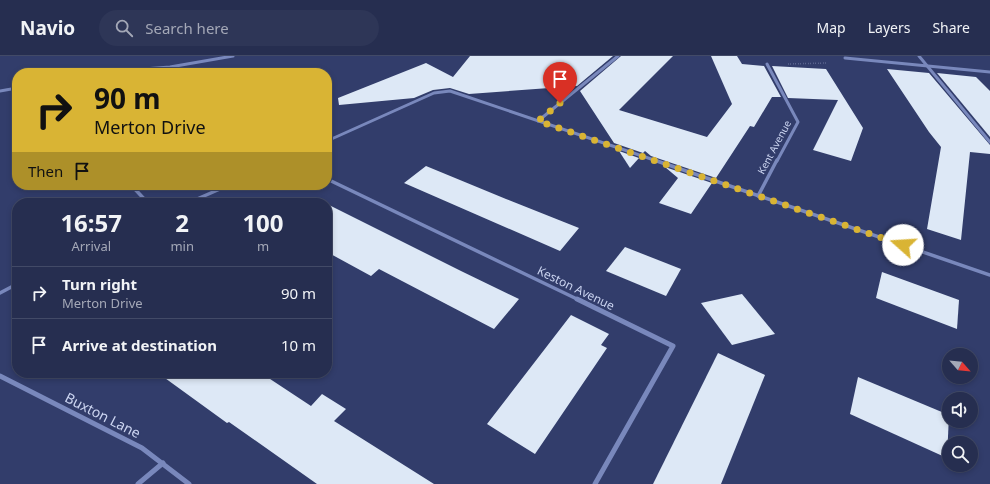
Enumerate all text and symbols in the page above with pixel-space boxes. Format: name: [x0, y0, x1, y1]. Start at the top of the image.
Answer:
search box: [99, 10, 379, 46]
text: Navio: [20, 15, 75, 41]
icon: search: [113, 17, 135, 39]
text: Search here: [145, 18, 229, 38]
text: Map: [817, 18, 846, 37]
text: Layers: [868, 18, 910, 37]
text: Share: [932, 18, 970, 37]
pin: [543, 62, 577, 103]
icon: arrive: [549, 68, 571, 90]
text: 90 m: [94, 79, 161, 117]
icon: right: [28, 84, 80, 136]
text: Merton Drive: [94, 115, 206, 139]
street label: Kent Avenue: [754, 117, 794, 176]
icon: arrive: [71, 160, 93, 182]
text: Then: [28, 161, 63, 181]
text: 16:57: [60, 206, 122, 239]
text: 2: [175, 206, 189, 239]
text: 100: [242, 206, 284, 239]
position arrow: [882, 224, 924, 266]
text: Arrival: [71, 237, 111, 255]
text: min: [170, 237, 194, 255]
text: m: [257, 237, 269, 255]
street label: Keston Avenue: [534, 262, 618, 314]
text: Turn right: [62, 274, 137, 294]
icon: right: [28, 282, 50, 304]
text: 90 m: [281, 283, 316, 303]
text: Merton Drive: [62, 294, 143, 312]
icon: arrive: [28, 334, 50, 356]
text: Arrive at destination: [62, 335, 217, 355]
text: 10 m: [281, 335, 316, 355]
north arrow: [942, 348, 978, 384]
map controls: [942, 348, 978, 472]
street label: Buxton Lane: [62, 388, 144, 442]
button: sound: [942, 392, 978, 428]
button: search: [942, 436, 978, 472]

